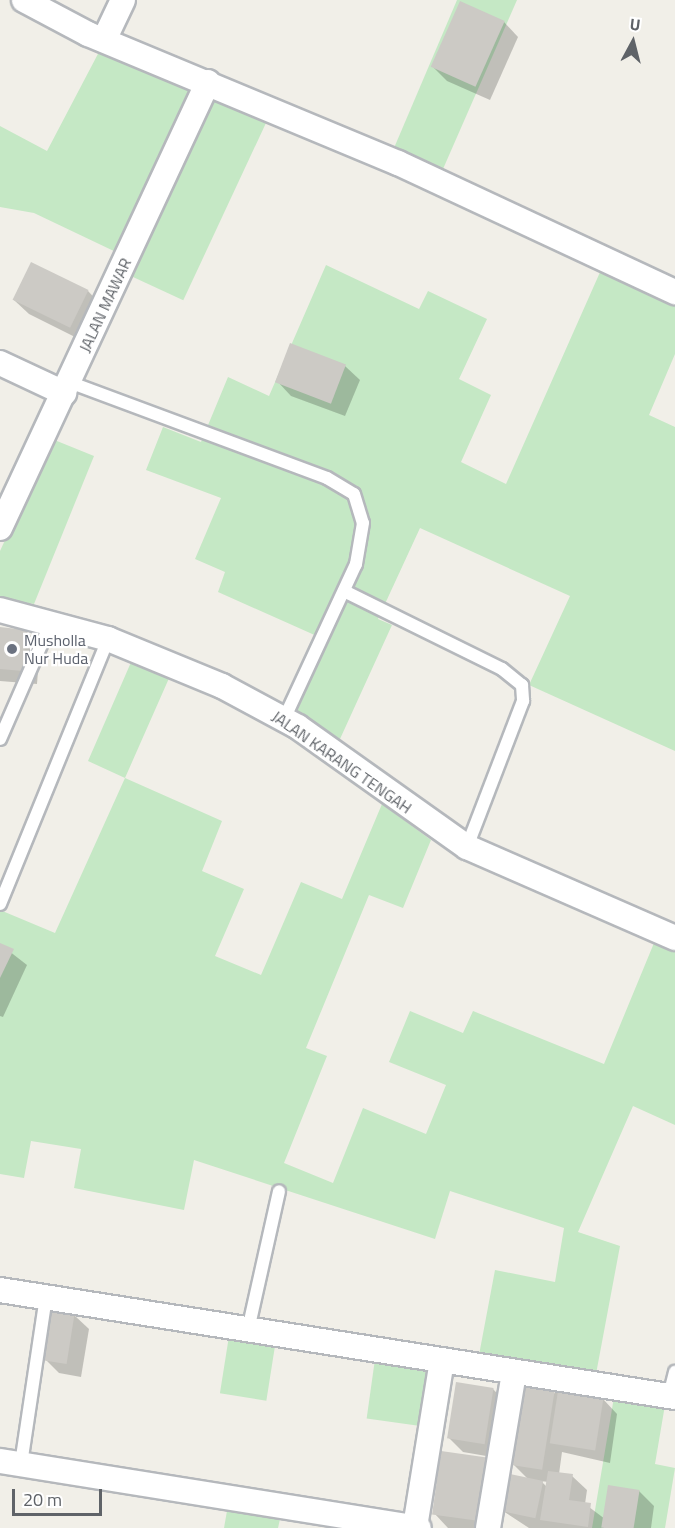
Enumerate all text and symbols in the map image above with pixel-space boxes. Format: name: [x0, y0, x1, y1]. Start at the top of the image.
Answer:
north arrow: [603, 12, 663, 72]
text: U: [629, 12, 642, 37]
street label: JALAN MAWAR: [75, 255, 135, 355]
place label: Musholla Nur Huda: [24, 630, 88, 668]
marker: Musholla Nur Huda: [5, 642, 19, 656]
street label: JALAN KARANG TENGAH: [268, 707, 416, 817]
scale bar: [15, 1477, 105, 1515]
text: 20 m: [23, 1486, 62, 1513]

